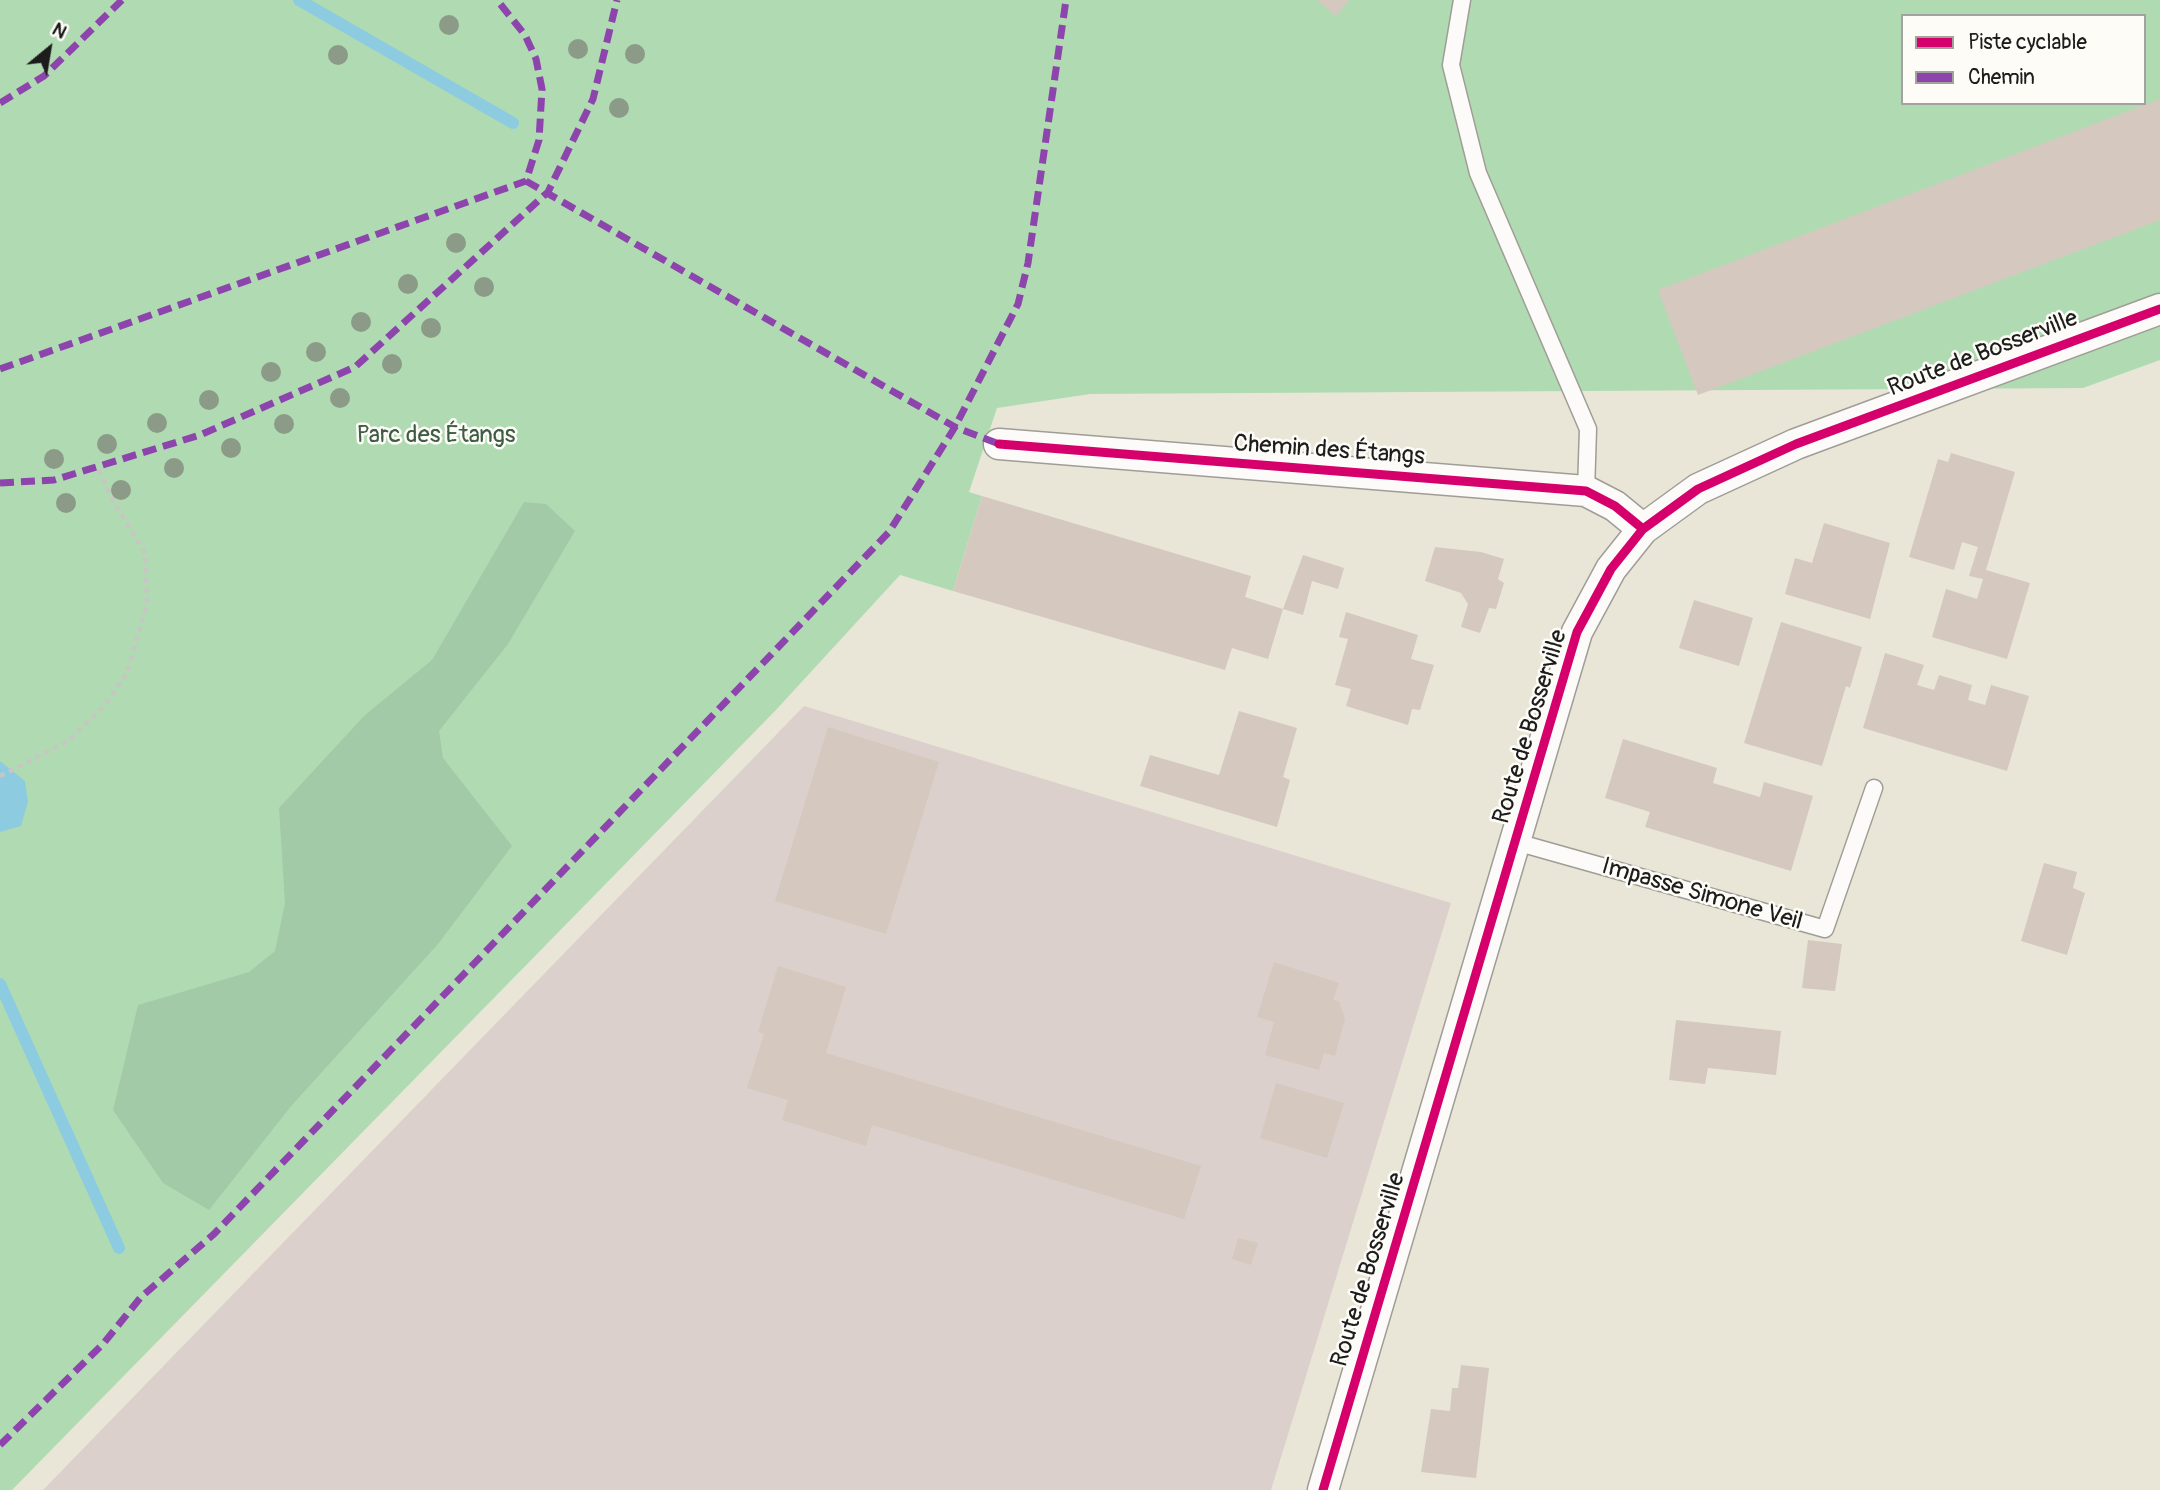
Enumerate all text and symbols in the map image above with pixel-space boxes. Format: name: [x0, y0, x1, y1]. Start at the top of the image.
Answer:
north arrow: [14, 14, 84, 84]
legend: [1901, 14, 2146, 105]
text: N: [48, 17, 71, 44]
text: Piste cyclable: [1968, 29, 2087, 56]
text: Chemin: [1968, 64, 2035, 91]
street label: Route de Bosserville: [1884, 304, 2082, 404]
park label: Parc des Étangs: [356, 422, 516, 450]
street label: Chemin des Étangs: [1232, 430, 1426, 472]
street label: Route de Bosserville: [1488, 627, 1574, 827]
street label: Impasse Simone Veil: [1598, 853, 1806, 937]
street label: Route de Bosserville: [1326, 1170, 1412, 1370]

